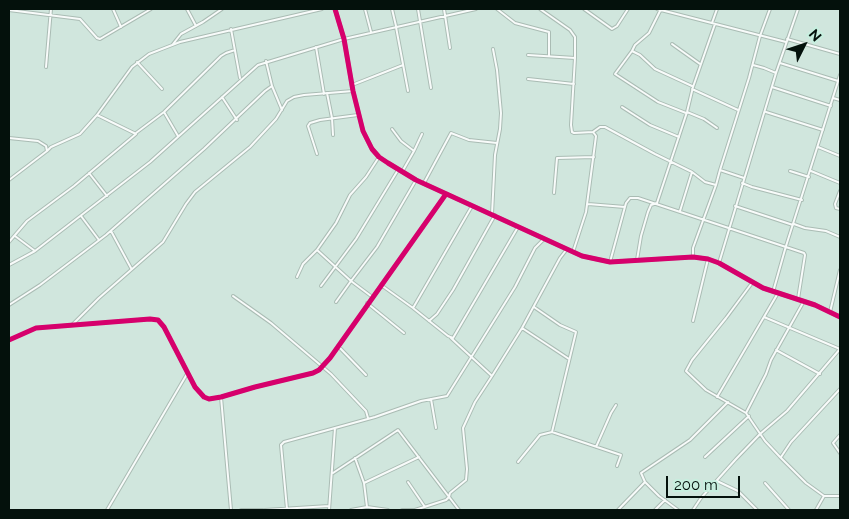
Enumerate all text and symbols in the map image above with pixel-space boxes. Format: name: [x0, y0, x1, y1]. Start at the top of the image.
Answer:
north arrow: [779, 20, 829, 70]
text: N: [806, 26, 825, 44]
scale bar: [669, 466, 743, 498]
text: 200 m: [674, 476, 718, 494]

